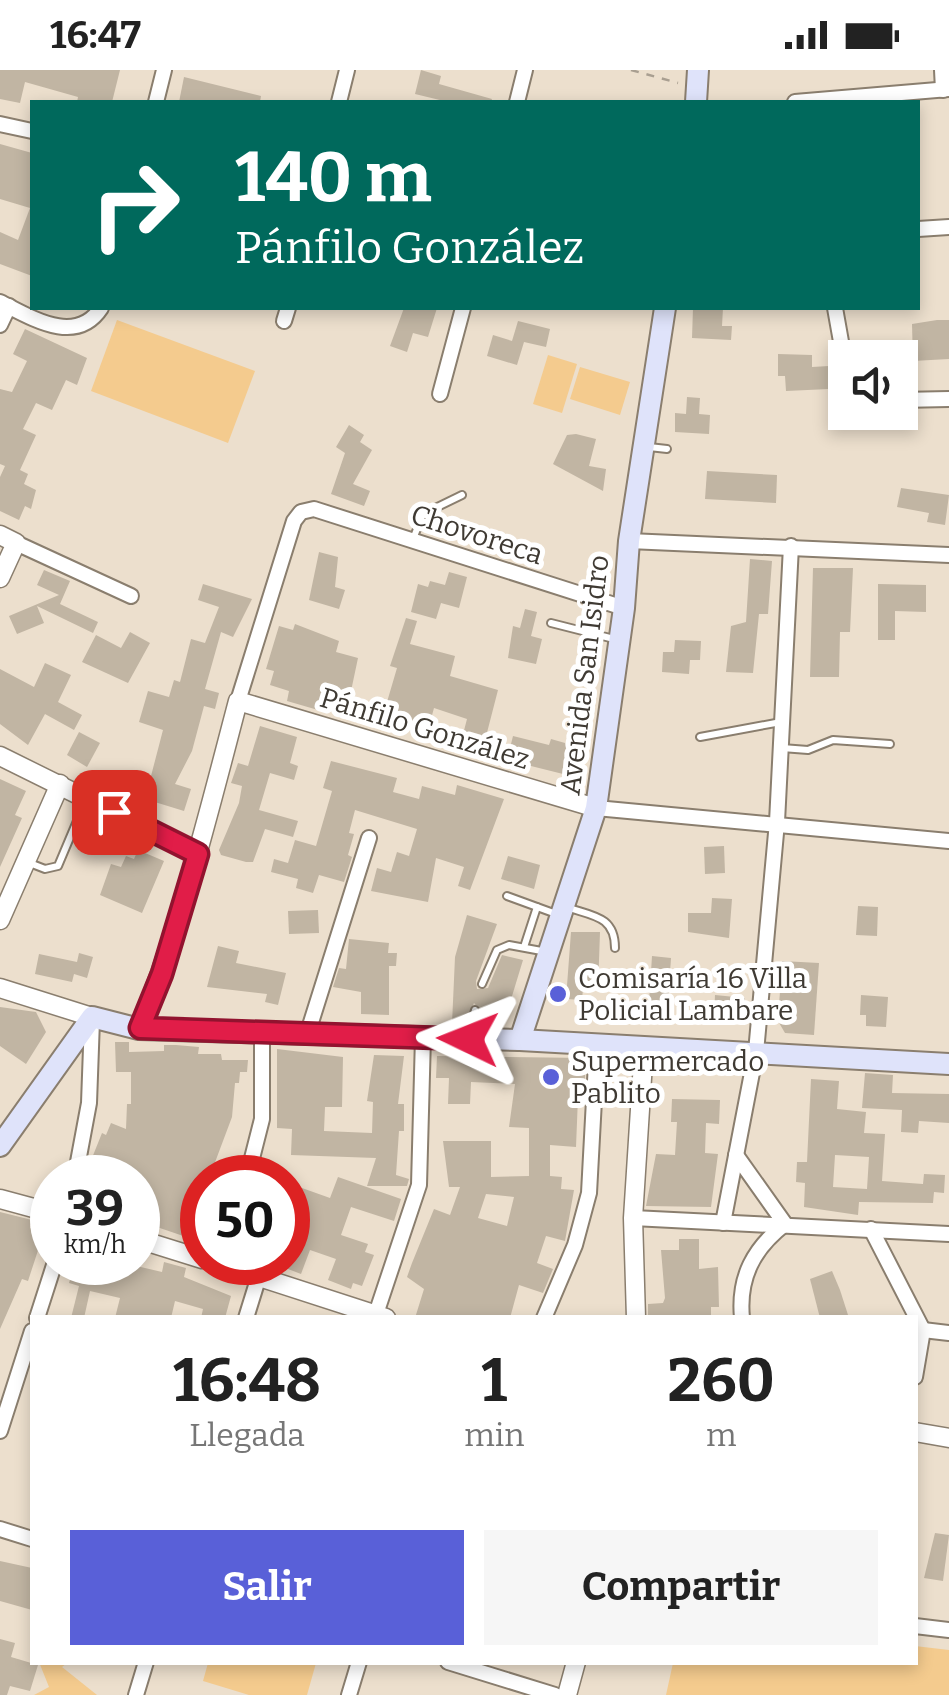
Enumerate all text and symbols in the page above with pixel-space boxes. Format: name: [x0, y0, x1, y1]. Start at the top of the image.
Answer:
text: 16:47: [50, 12, 141, 58]
text: 140 m: [235, 136, 432, 220]
icon: right: [70, 140, 200, 270]
text: Pánfilo González: [235, 221, 584, 275]
map controls: [828, 340, 918, 430]
button: sound: [828, 340, 918, 430]
street label: Chovoreca: [407, 498, 547, 571]
street label: Avenida San Isidro: [553, 553, 616, 797]
street label: Pánfilo González: [316, 681, 534, 776]
pin: [72, 770, 157, 855]
icon: arrive: [87, 785, 142, 840]
place label: Comisaría 16 Villa Policial Lambare: [578, 962, 807, 1027]
marker: Comisaría 16 Villa Policial Lambare: [547, 983, 569, 1005]
position arrow: [416, 987, 520, 1091]
place label: Supermercado Pablito: [571, 1045, 764, 1110]
marker: Supermercado Pablito: [540, 1066, 562, 1088]
speed limit sign: 50: [180, 1155, 310, 1285]
text: 39: [66, 1178, 124, 1238]
text: km/h: [64, 1230, 126, 1260]
text: 16:48: [173, 1345, 321, 1417]
text: 1: [481, 1345, 507, 1417]
text: 260: [668, 1345, 775, 1417]
text: Llegada: [189, 1416, 305, 1454]
text: min: [464, 1416, 524, 1454]
text: m: [706, 1416, 736, 1454]
button: Salir: [70, 1530, 464, 1645]
button: Compartir: [484, 1530, 878, 1645]

